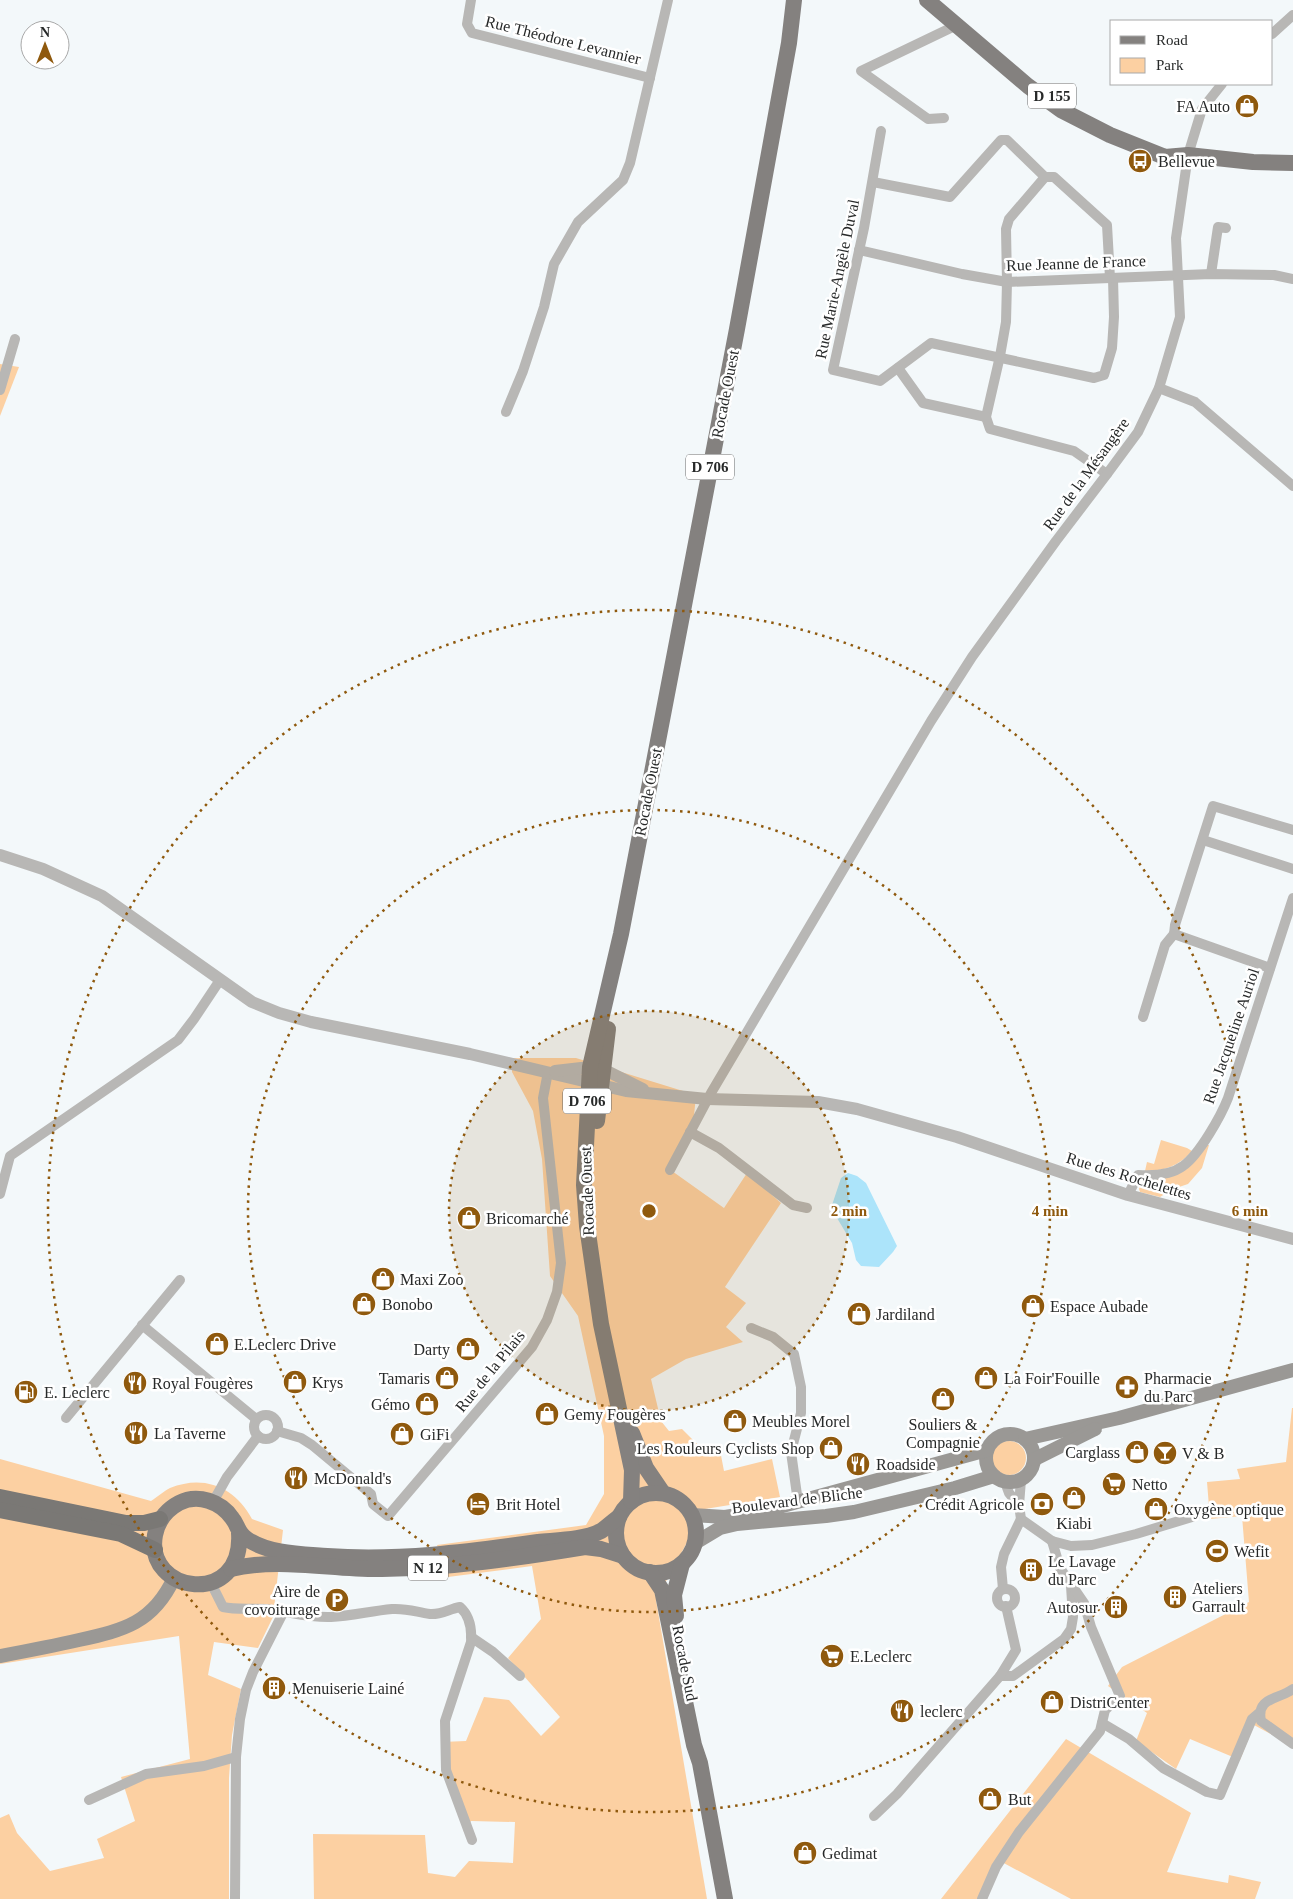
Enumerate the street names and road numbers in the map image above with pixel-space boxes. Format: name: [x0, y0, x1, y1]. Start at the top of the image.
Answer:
street label: Rue Théodore Levannier: [483, 12, 643, 68]
road number: D 155: [1028, 84, 1076, 108]
street label: Rue Marie-Angèle Duval: [812, 197, 863, 361]
street label: Rue Jeanne de France: [1006, 252, 1146, 274]
street label: Rocade Ouest: [708, 348, 742, 439]
street label: Rue de la Mésangère: [1040, 415, 1133, 534]
road number: D 706: [686, 454, 734, 480]
street label: Rocade Ouest: [631, 746, 665, 837]
street label: Rue Jacqueline Auriol: [1200, 965, 1263, 1106]
road number: D 706: [563, 1088, 611, 1114]
street label: Rocade Ouest: [577, 1146, 597, 1236]
street label: Rue des Rochelettes: [1064, 1149, 1194, 1203]
street label: Rue de la Pilais: [452, 1327, 528, 1415]
street label: Boulevard de Bliche: [731, 1484, 863, 1516]
road number: N 12: [408, 1556, 448, 1580]
street label: Rocade Sud: [669, 1624, 701, 1702]

